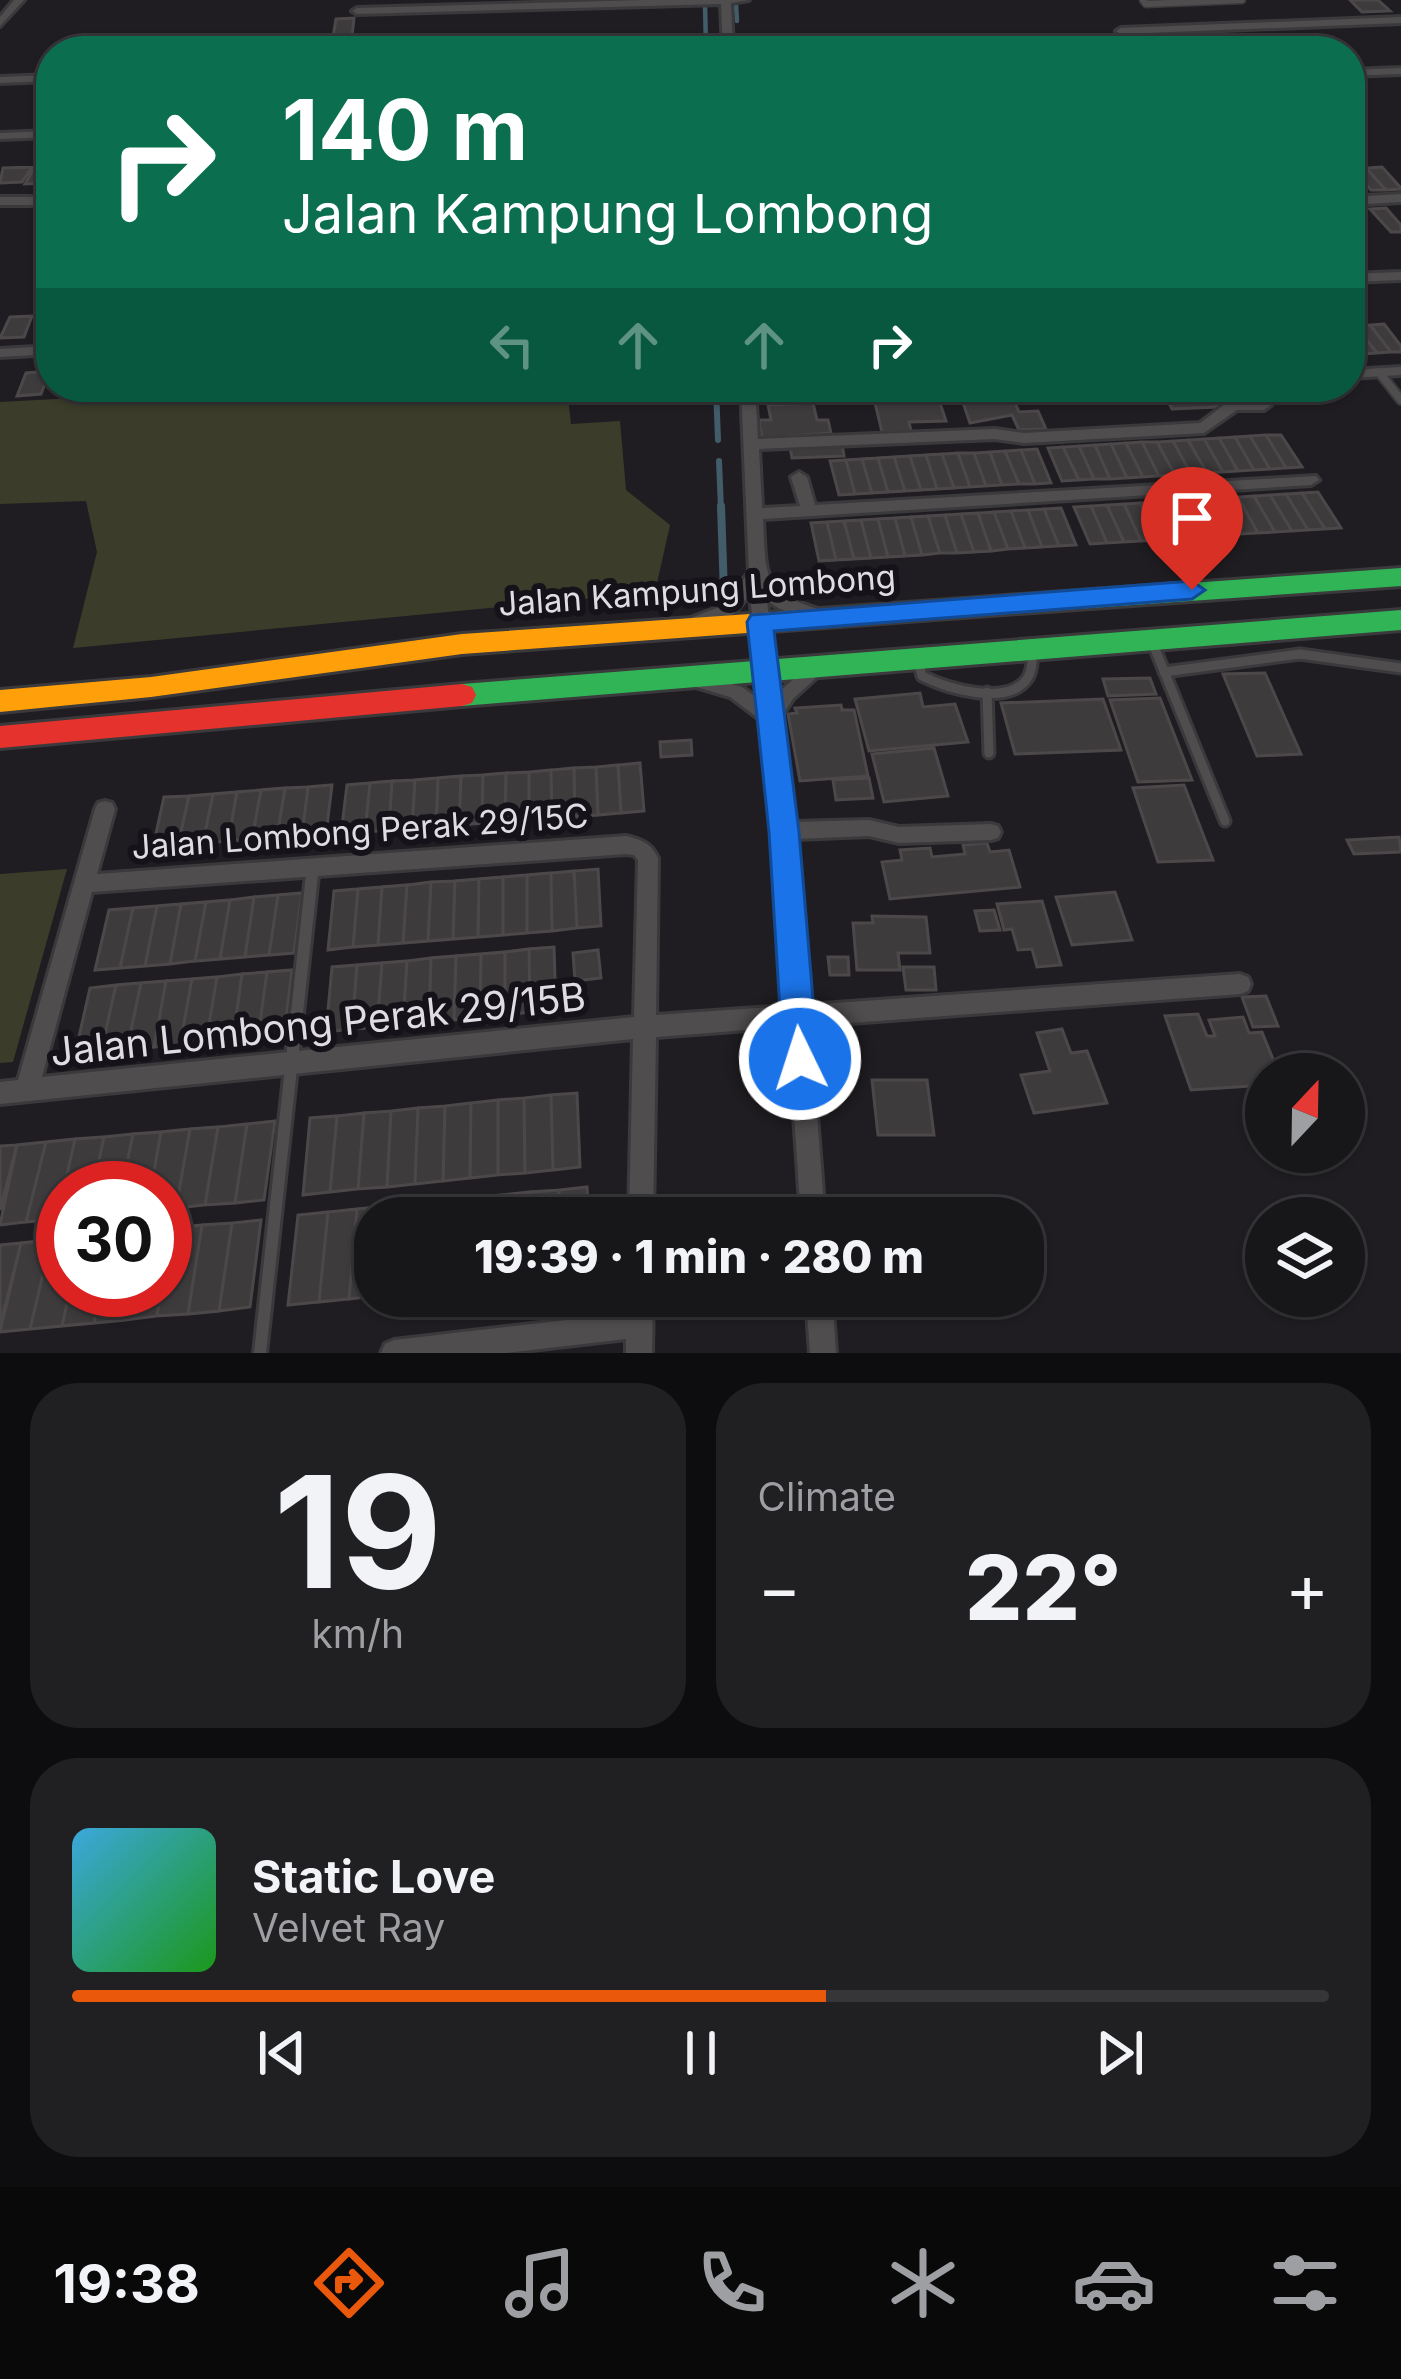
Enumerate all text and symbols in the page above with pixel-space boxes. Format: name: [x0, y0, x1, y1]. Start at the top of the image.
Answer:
text: 140 m: [282, 79, 528, 180]
icon: right: [84, 84, 240, 240]
text: Jalan Kampung Lombong: [282, 181, 933, 246]
icon: left: [479, 312, 545, 378]
icon: ahead: [605, 312, 671, 378]
icon: ahead: [731, 312, 797, 378]
icon: right: [857, 312, 923, 378]
pin: [1141, 467, 1243, 590]
icon: arrive: [1159, 485, 1225, 551]
street label: Jalan Kampung Lombong: [497, 556, 897, 624]
street label: Jalan Lombong Perak 29/15C: [130, 795, 590, 867]
street label: Jalan Lombong Perak 29/15B: [48, 972, 588, 1075]
position arrow: [737, 996, 863, 1122]
north arrow: [1245, 1053, 1365, 1173]
map controls: [1245, 1053, 1365, 1317]
speed limit sign: 30: [36, 1161, 192, 1317]
button: layers: [1245, 1197, 1365, 1317]
text: 19:39 · 1 min · 280 m: [474, 1229, 924, 1284]
text: 19: [273, 1437, 442, 1626]
text: Climate: [758, 1473, 896, 1520]
text: 22°: [965, 1533, 1121, 1642]
text: −: [758, 1548, 801, 1628]
text: +: [1285, 1548, 1329, 1628]
text: km/h: [311, 1610, 404, 1657]
text: Static Love: [252, 1849, 495, 1904]
text: Velvet Ray: [252, 1904, 445, 1951]
icon: previous: [249, 2020, 315, 2086]
icon: pause: [668, 2020, 734, 2086]
icon: next: [1087, 2020, 1153, 2086]
icon: directions: [307, 2241, 391, 2325]
icon: music: [498, 2241, 582, 2325]
icon: phone: [690, 2241, 774, 2325]
icon: climate: [881, 2241, 965, 2325]
icon: car: [1072, 2241, 1156, 2325]
icon: filters: [1263, 2241, 1347, 2325]
text: 19:38: [54, 2251, 200, 2316]

